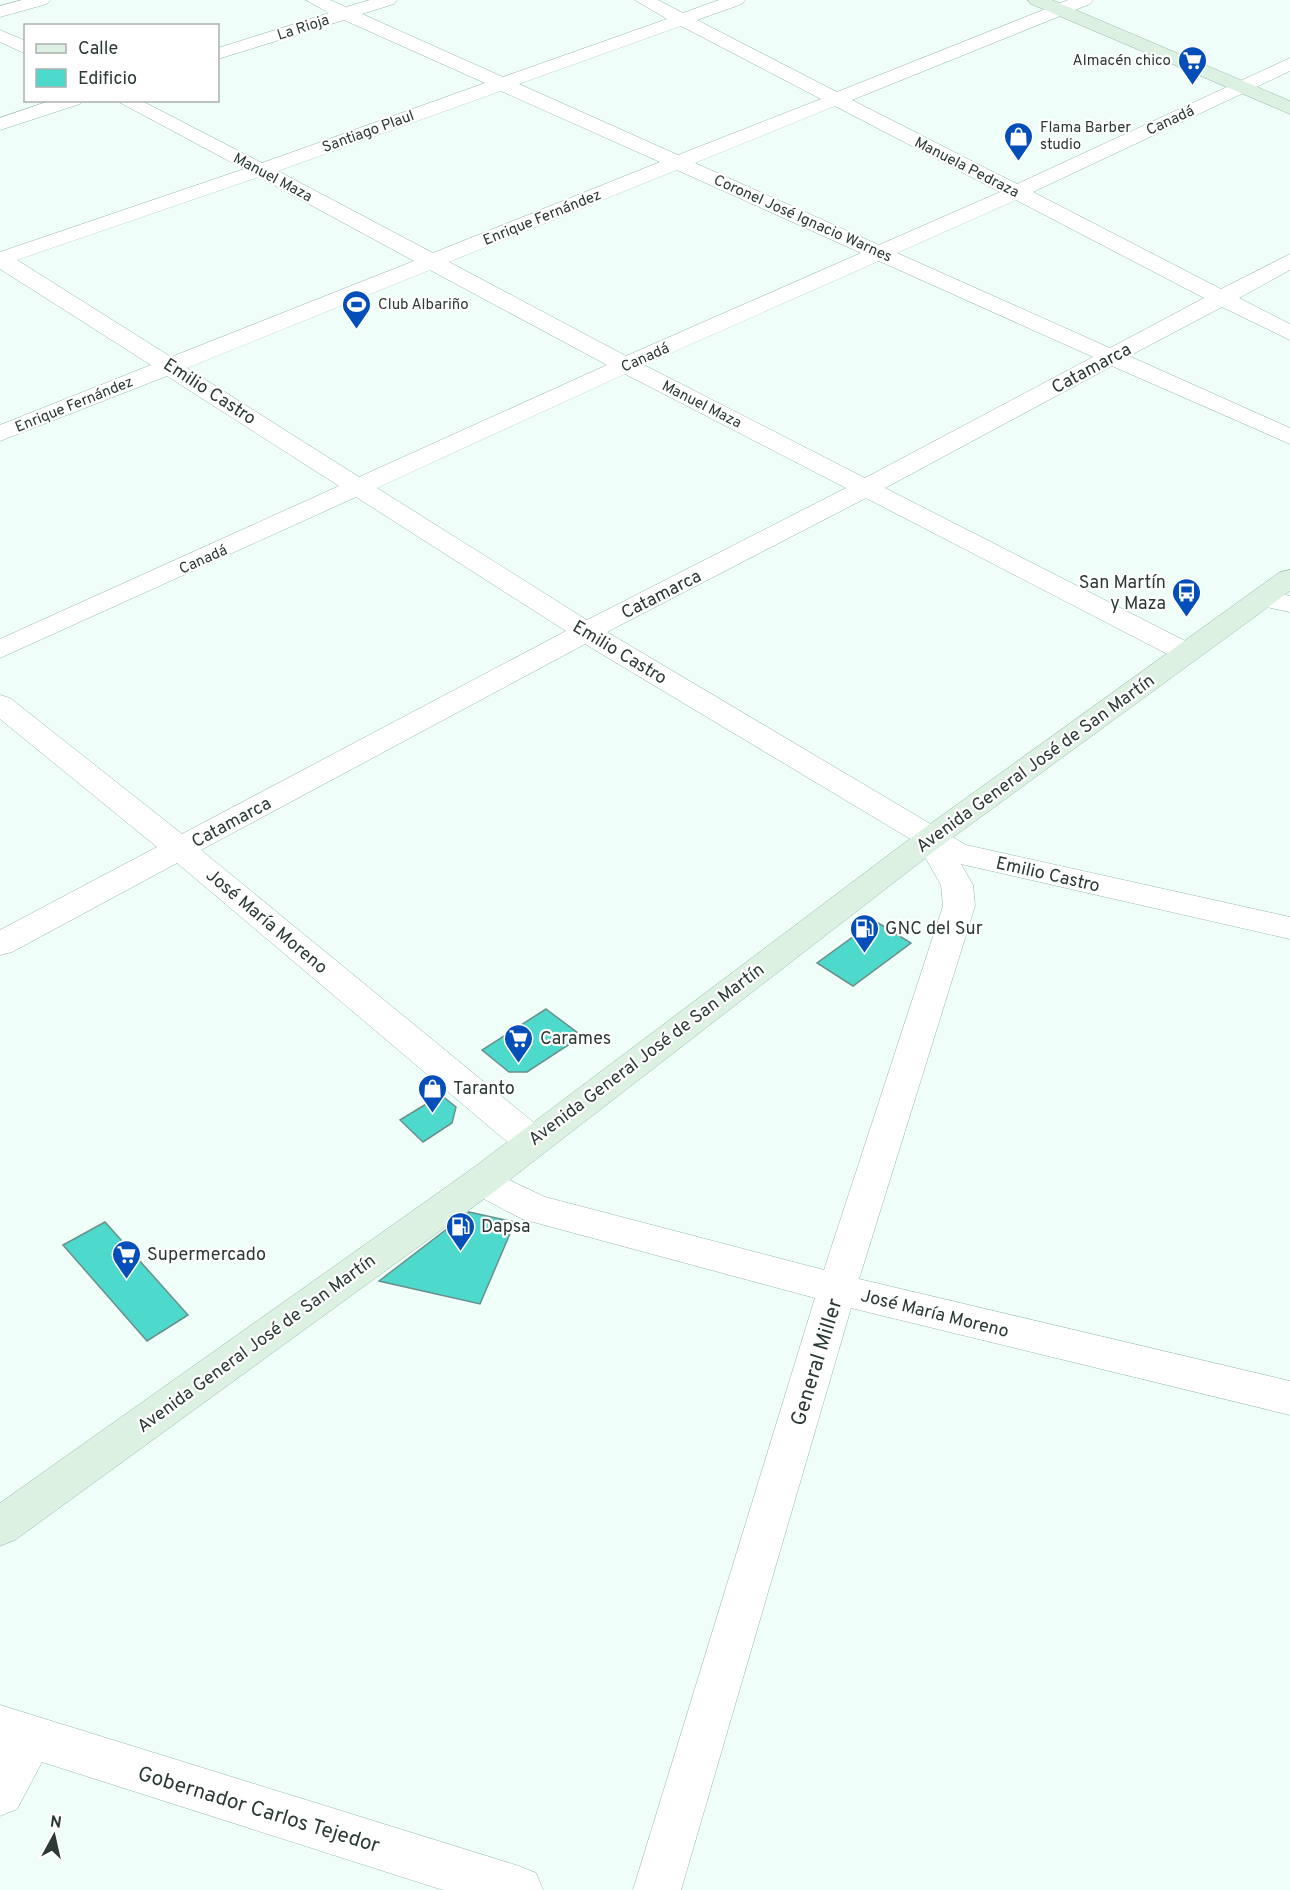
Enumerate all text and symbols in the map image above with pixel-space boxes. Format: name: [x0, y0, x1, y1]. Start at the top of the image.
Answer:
street label: La Rioja: [275, 11, 332, 46]
legend: [24, 24, 219, 102]
text: Calle: [78, 38, 118, 61]
supermarket icon: Almacén chico: [1176, 44, 1208, 86]
place label: Almacén chico: [1073, 52, 1171, 71]
text: Edificio: [78, 68, 137, 91]
street label: Canadá: [1144, 102, 1198, 141]
street label: Santiago Plaul: [320, 107, 417, 158]
place label: Flama Barber studio: [1040, 119, 1131, 155]
shop icon: Flama Barber studio: [1003, 120, 1035, 162]
street label: Manuela Pedraza: [911, 134, 1022, 203]
street label: Manuel Maza: [229, 150, 315, 207]
street label: Coronel José Ignacio Warnes: [710, 171, 894, 267]
street label: Enrique Fernández: [481, 186, 604, 251]
sports icon: Club Albariño: [341, 288, 373, 330]
place label: Club Albariño: [378, 296, 469, 315]
street label: Canadá: [619, 339, 673, 377]
street label: Catamarca: [1048, 339, 1136, 400]
street label: Emilio Castro: [158, 354, 260, 431]
street label: Enrique Fernández: [13, 373, 136, 438]
street label: Manuel Maza: [658, 377, 744, 434]
street label: Canadá: [177, 541, 231, 579]
street label: Catamarca: [618, 565, 706, 625]
place label: San Martín y Maza: [1079, 572, 1166, 616]
bus stop icon: San Martín y Maza: [1171, 576, 1203, 618]
street label: Emilio Castro: [568, 616, 671, 690]
street label: Avenida General José de San Martín: [912, 670, 1160, 859]
street label: Catamarca: [188, 793, 276, 854]
street label: Emilio Castro: [993, 852, 1102, 899]
street label: José María Moreno: [200, 864, 332, 980]
fuel station icon: GNC del Sur: [848, 912, 880, 954]
place label: GNC del Sur: [885, 918, 983, 941]
street label: Avenida General José de San Martín: [524, 959, 769, 1152]
supermarket icon: Carames: [503, 1022, 535, 1064]
place label: Carames: [540, 1028, 611, 1051]
shop icon: Taranto: [416, 1072, 448, 1114]
place label: Taranto: [453, 1078, 515, 1101]
fuel station icon: Dapsa: [444, 1210, 476, 1252]
place label: Dapsa: [481, 1216, 530, 1239]
supermarket icon: Supermercado: [110, 1238, 142, 1280]
place label: Supermercado: [147, 1244, 266, 1267]
street label: Avenida General José de San Martín: [133, 1250, 381, 1439]
street label: José María Moreno: [858, 1285, 1011, 1344]
street label: General Miller: [785, 1296, 850, 1429]
street label: Gobernador Carlos Tejedor: [134, 1761, 383, 1860]
north arrow: [24, 1806, 84, 1866]
text: N: [49, 1812, 63, 1834]

